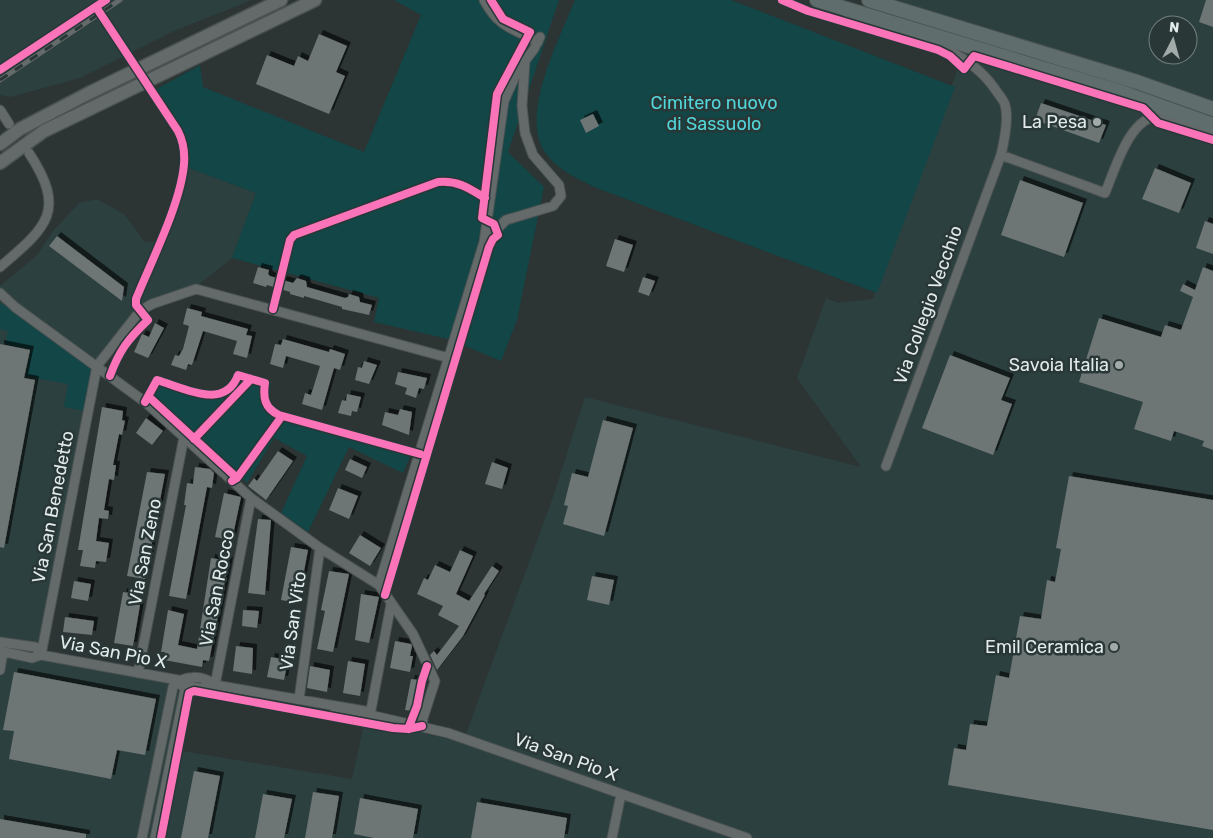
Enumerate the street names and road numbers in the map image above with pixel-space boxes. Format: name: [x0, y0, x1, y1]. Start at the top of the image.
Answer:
street label: Via Collegio Vecchio: [889, 223, 967, 387]
street label: Via San Benedetto: [27, 429, 79, 585]
street label: Via San Zeno: [124, 497, 166, 607]
street label: Via San Rocco: [195, 527, 239, 649]
street label: Via San Vito: [275, 570, 311, 672]
street label: Via San Pio X: [57, 631, 169, 673]
street label: Via San Pio X: [511, 728, 621, 786]

